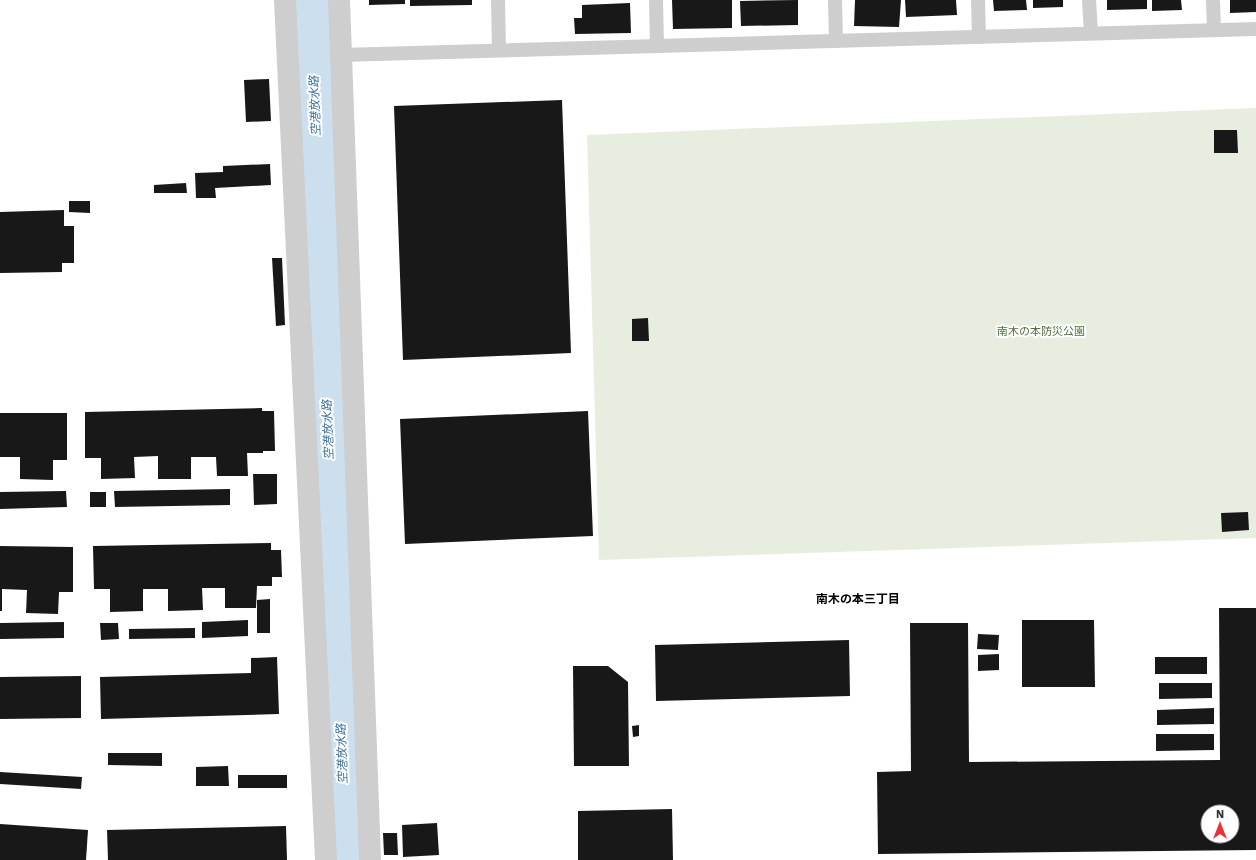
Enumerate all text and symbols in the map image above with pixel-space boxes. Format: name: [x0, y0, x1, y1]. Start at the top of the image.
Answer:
water label: 空港放水路: [307, 75, 323, 136]
park label: 南木の本防災公園: [997, 325, 1085, 338]
water label: 空港放水路: [320, 399, 336, 460]
district label: 南木の本三丁目: [816, 592, 900, 606]
water label: 空港放水路: [334, 723, 350, 784]
north arrow: [1200, 804, 1240, 844]
text: N: [1216, 808, 1224, 821]

